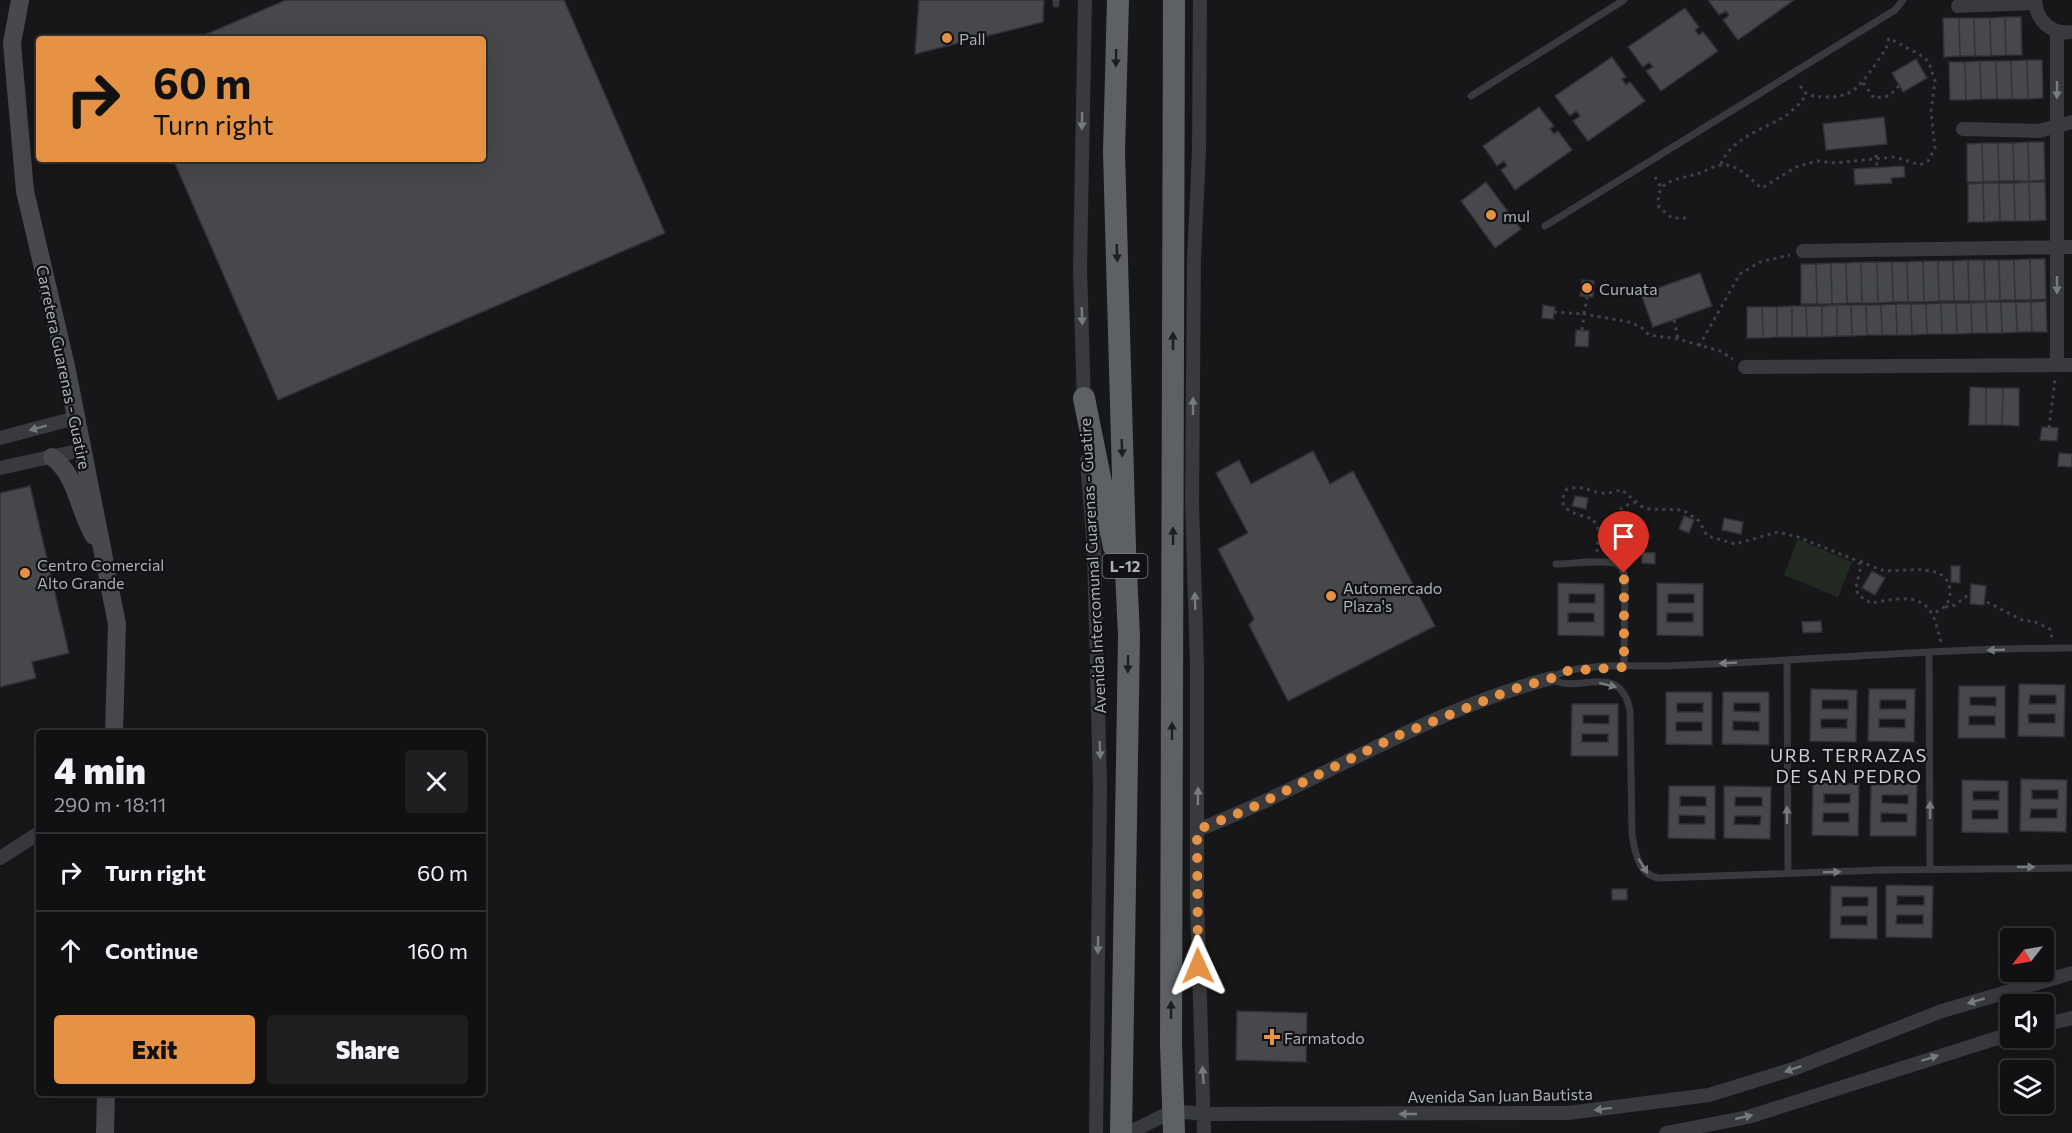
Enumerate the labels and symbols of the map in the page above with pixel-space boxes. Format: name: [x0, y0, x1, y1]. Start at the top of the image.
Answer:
place label: Pall: [959, 29, 986, 48]
marker: Pall: [940, 31, 954, 45]
one-way arrow: [1112, 49, 1121, 68]
one-way arrow: [2052, 81, 2062, 100]
one-way arrow: [1077, 112, 1086, 131]
place label: mul: [1503, 206, 1530, 225]
marker: mul: [1484, 208, 1498, 222]
one-way arrow: [1112, 244, 1122, 263]
street label: Carretera Guarenas - Guatire: [33, 263, 95, 471]
one-way arrow: [2052, 276, 2062, 295]
place label: Curuata: [1599, 279, 1658, 298]
marker: Curuata: [1580, 281, 1594, 295]
one-way arrow: [1077, 307, 1086, 326]
one-way arrow: [1168, 332, 1178, 351]
one-way arrow: [1188, 396, 1198, 415]
street label: Avenida Intercomunal Guarenas - Guatire: [1075, 418, 1109, 714]
one-way arrow: [29, 424, 47, 433]
one-way arrow: [1117, 439, 1127, 458]
pin: [1598, 511, 1649, 573]
one-way arrow: [1168, 527, 1178, 546]
road number: L-12: [1102, 554, 1148, 578]
place label: Centro Comercial Alto Grande: [37, 555, 164, 592]
marker: Centro Comercial Alto Grande: [18, 566, 32, 580]
place label: Automercado Plaza's: [1343, 578, 1442, 615]
marker: Automercado Plaza's: [1324, 589, 1338, 603]
one-way arrow: [1191, 591, 1200, 610]
one-way arrow: [1987, 645, 2006, 655]
one-way arrow: [1124, 655, 1133, 674]
one-way arrow: [1719, 659, 1738, 668]
one-way arrow: [1599, 680, 1617, 690]
one-way arrow: [1167, 722, 1177, 741]
one-way arrow: [1095, 741, 1104, 760]
district label: URB. TERRAZAS DE SAN PEDRO: [1770, 744, 1928, 787]
one-way arrow: [1193, 786, 1203, 805]
one-way arrow: [1925, 801, 1935, 820]
one-way arrow: [1782, 805, 1792, 824]
one-way arrow: [1637, 857, 1648, 874]
one-way arrow: [2017, 863, 2036, 872]
one-way arrow: [1822, 867, 1841, 876]
north arrow: [2000, 928, 2054, 982]
position arrow: [1166, 934, 1230, 998]
one-way arrow: [1093, 936, 1103, 955]
one-way arrow: [1966, 997, 1984, 1006]
one-way arrow: [1166, 1001, 1176, 1020]
place label: Farmatodo: [1284, 1028, 1365, 1047]
marker: Farmatodo: [1265, 1030, 1279, 1044]
one-way arrow: [1921, 1053, 1939, 1063]
one-way arrow: [1198, 1065, 1207, 1084]
one-way arrow: [1784, 1065, 1802, 1074]
street label: Avenida San Juan Bautista: [1407, 1084, 1593, 1106]
one-way arrow: [1593, 1104, 1612, 1113]
one-way arrow: [1398, 1109, 1417, 1119]
one-way arrow: [1735, 1112, 1753, 1122]

